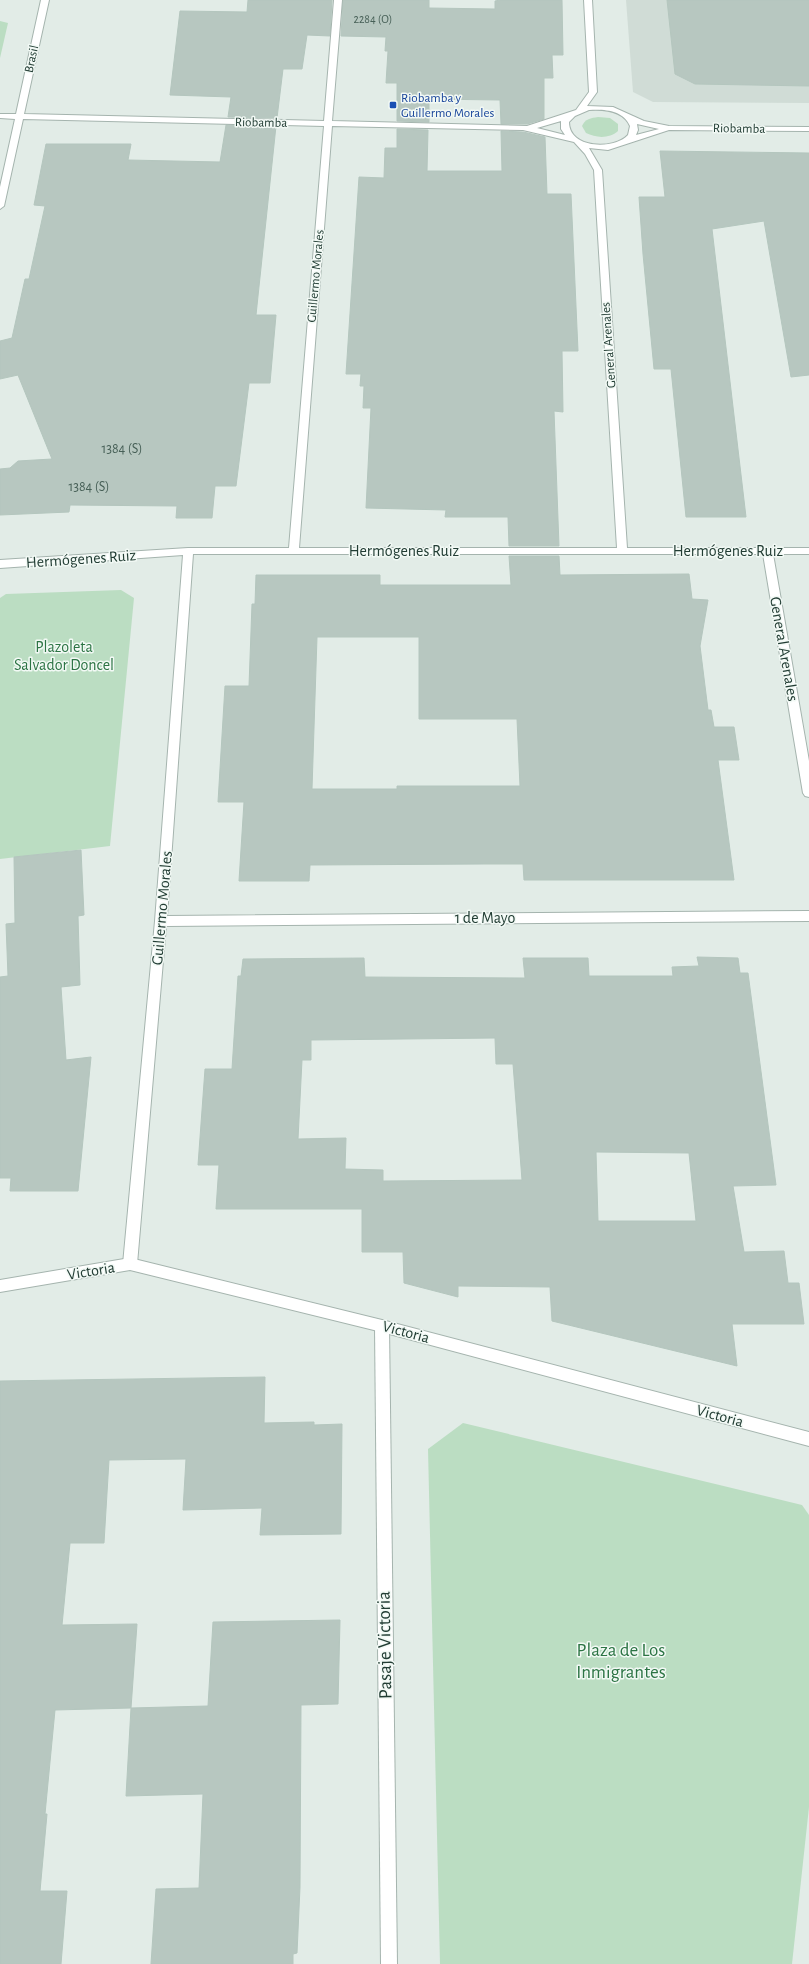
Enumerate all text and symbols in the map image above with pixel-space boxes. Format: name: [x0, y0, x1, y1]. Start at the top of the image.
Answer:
house number: 2284 (O): [353, 13, 393, 25]
street label: Brasil: [23, 44, 41, 74]
place label: Riobamba y Guillermo Morales: [401, 92, 494, 120]
marker: Riobamba y Guillermo Morales: [388, 100, 398, 110]
street label: Riobamba: [235, 116, 287, 130]
street label: Riobamba: [713, 122, 765, 136]
street label: Guillermo Morales: [305, 229, 327, 323]
street label: General Arenales: [600, 301, 618, 388]
house number: 1384 (S): [101, 442, 143, 456]
house number: 1384 (S): [68, 480, 110, 494]
street label: Hermógenes Ruiz: [349, 543, 460, 559]
street label: Hermógenes Ruiz: [673, 543, 784, 559]
street label: Hermógenes Ruiz: [25, 547, 137, 571]
street label: General Arenales: [767, 596, 801, 703]
park label: Plazoleta Salvador Doncel: [14, 639, 114, 673]
street label: Guillermo Morales: [149, 850, 175, 966]
street label: 1 de Mayo: [455, 910, 515, 927]
street label: Victoria: [66, 1259, 116, 1283]
street label: Victoria: [381, 1318, 431, 1346]
street label: Victoria: [695, 1402, 745, 1430]
street label: Pasaje Victoria: [375, 1591, 395, 1699]
park label: Plaza de Los Inmigrantes: [576, 1641, 666, 1682]

